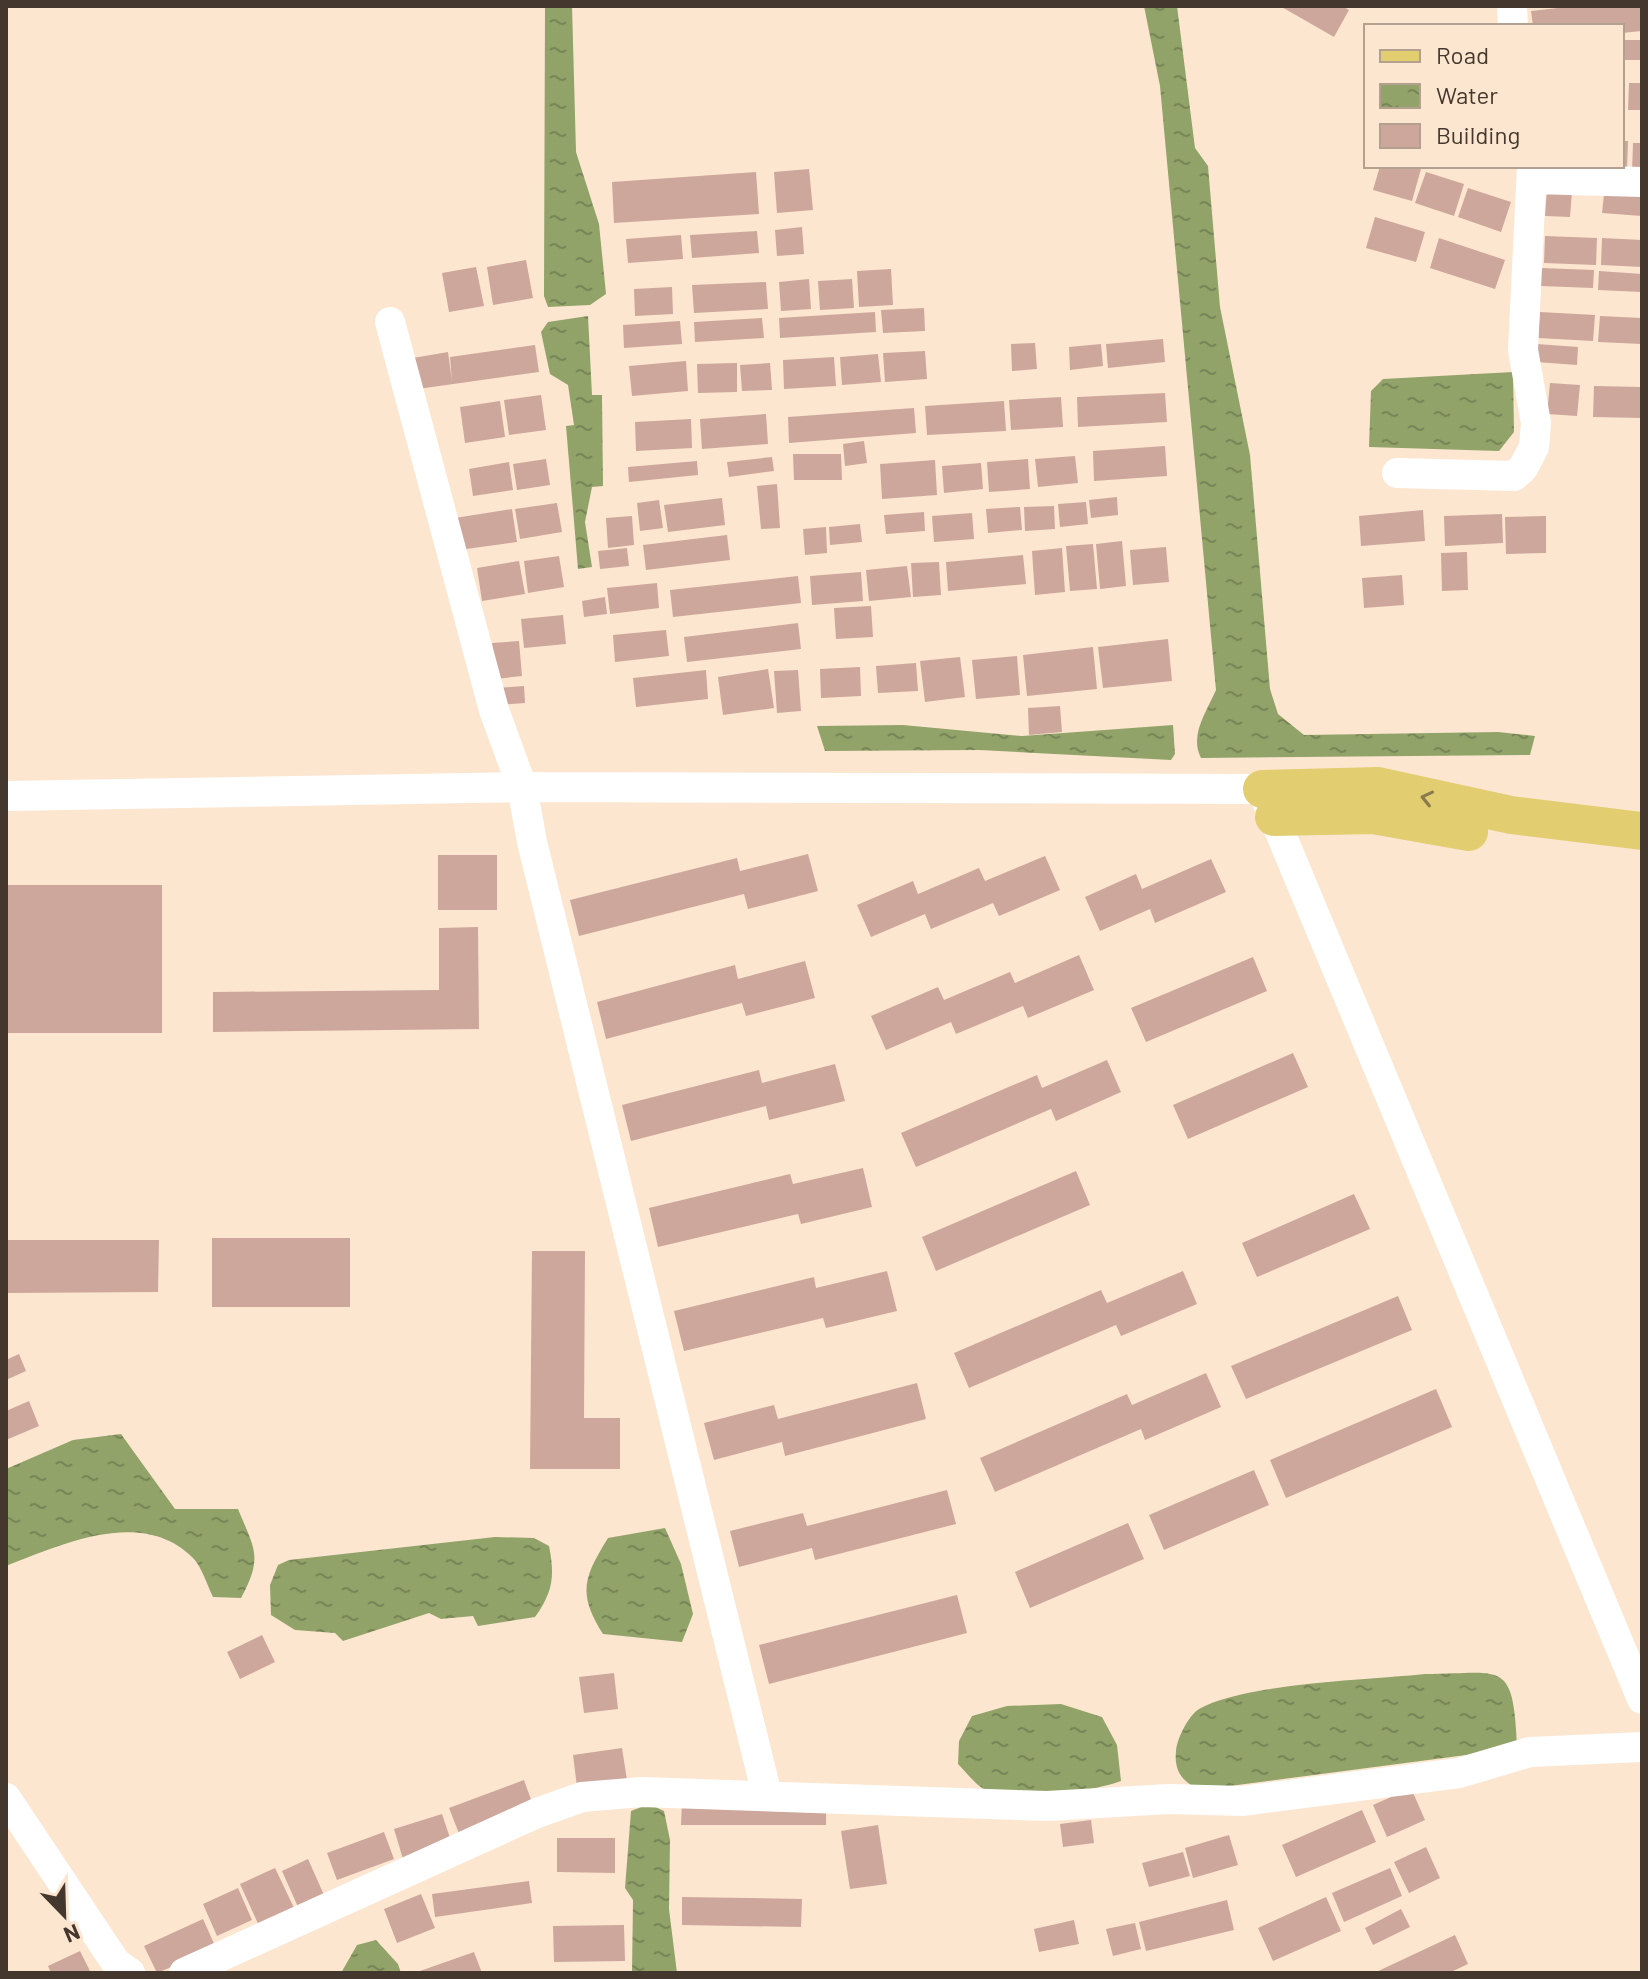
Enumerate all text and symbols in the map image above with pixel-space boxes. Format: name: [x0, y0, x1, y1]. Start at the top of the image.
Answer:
legend: [1364, 24, 1624, 168]
text: Road: [1436, 40, 1489, 69]
text: Water: [1436, 80, 1498, 109]
text: Building: [1436, 120, 1520, 149]
one-way arrow: [1420, 790, 1434, 807]
north arrow: [24, 1875, 104, 1955]
text: N: [60, 1920, 84, 1949]

